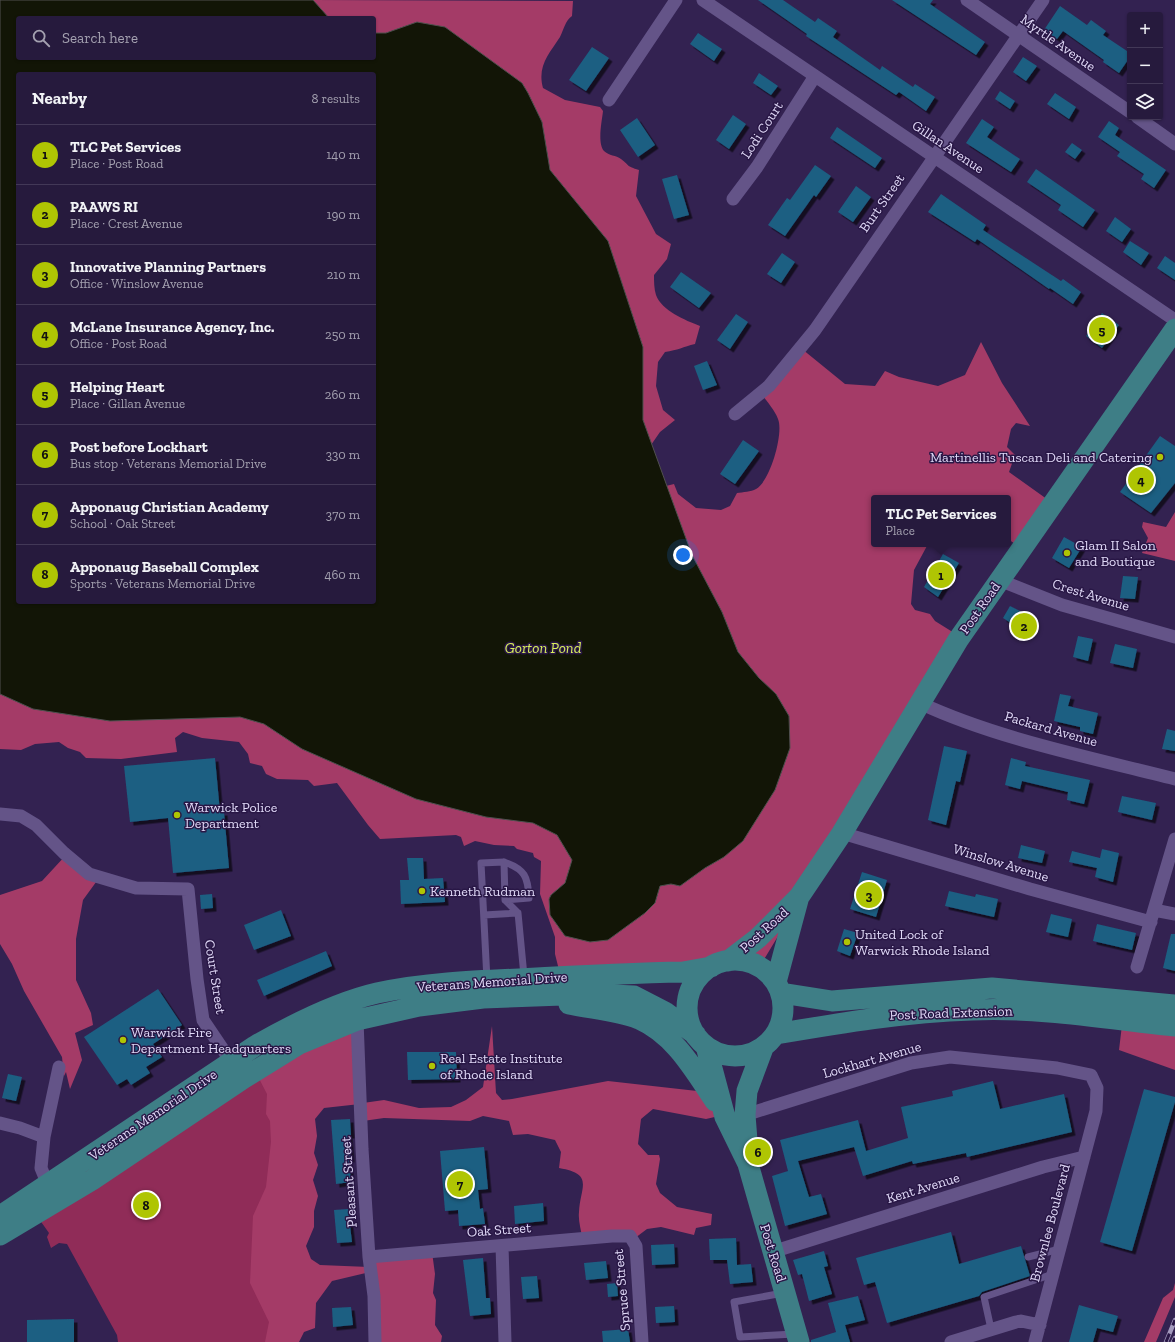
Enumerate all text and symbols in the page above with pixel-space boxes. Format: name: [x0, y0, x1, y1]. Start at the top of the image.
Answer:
street label: Myrtle Avenue: [1017, 11, 1099, 75]
map controls: [1127, 12, 1163, 120]
button: +: [1127, 12, 1163, 48]
search box: [16, 16, 376, 60]
icon: search: [30, 27, 52, 49]
text: Search here: [62, 29, 138, 47]
button: −: [1127, 48, 1163, 84]
button: layers: [1127, 84, 1163, 120]
text: Nearby: [32, 88, 87, 108]
text: 8 results: [312, 91, 360, 106]
street label: Lodi Court: [737, 98, 787, 162]
street label: Gillan Avenue: [909, 117, 987, 177]
text: TLC Pet Services: [70, 138, 181, 156]
text: 1: [42, 147, 48, 162]
text: 140 m: [326, 147, 360, 162]
text: Place · Post Road: [70, 156, 163, 171]
street label: Burt Street: [856, 170, 909, 236]
text: PAAWS RI: [70, 198, 138, 216]
text: 2: [42, 207, 48, 222]
text: 190 m: [326, 207, 360, 222]
text: Place · Crest Avenue: [70, 216, 182, 231]
text: Innovative Planning Partners: [70, 258, 266, 276]
text: 3: [42, 267, 48, 282]
text: 210 m: [327, 267, 360, 282]
text: Office · Winslow Avenue: [70, 276, 203, 291]
pin: 5: [1089, 315, 1115, 345]
text: McLane Insurance Agency, Inc.: [70, 318, 274, 336]
text: 4: [41, 327, 49, 342]
text: 250 m: [325, 327, 360, 342]
text: Office · Post Road: [70, 336, 167, 351]
text: Helping Heart: [70, 378, 164, 396]
text: 5: [42, 387, 48, 402]
text: 260 m: [325, 387, 360, 402]
text: Place · Gillan Avenue: [70, 396, 185, 411]
text: Post before Lockhart: [70, 438, 208, 456]
text: 6: [42, 447, 48, 462]
text: 330 m: [326, 447, 360, 462]
place label: Martinellis Tuscan Deli and Catering: [930, 449, 1152, 466]
marker: Martinellis Tuscan Deli and Catering: [1155, 452, 1165, 462]
text: Bus stop · Veterans Memorial Drive: [70, 456, 266, 471]
pin: 4: [1128, 465, 1154, 495]
popup: [871, 495, 1011, 547]
text: Apponaug Christian Academy: [70, 498, 269, 516]
text: TLC Pet Services: [885, 505, 997, 523]
text: 7: [42, 507, 48, 522]
text: 370 m: [326, 507, 360, 522]
text: School · Oak Street: [70, 516, 175, 531]
text: Place: [885, 523, 915, 538]
place label: Glam II Salon and Boutique: [1075, 537, 1156, 570]
your location: [673, 545, 693, 565]
marker: Glam II Salon and Boutique: [1062, 548, 1072, 558]
text: Apponaug Baseball Complex: [70, 558, 259, 576]
pin: 1: [928, 560, 954, 590]
text: 8: [41, 567, 49, 582]
text: 460 m: [324, 567, 360, 582]
street label: Crest Avenue: [1050, 575, 1132, 615]
text: Sports · Veterans Memorial Drive: [70, 576, 255, 591]
street label: Post Road: [956, 578, 1004, 637]
pin: 2: [1011, 611, 1037, 641]
water label: Gorton Pond: [505, 639, 582, 657]
street label: Packard Avenue: [1003, 708, 1100, 751]
place label: Warwick Police Department: [185, 799, 278, 832]
marker: Warwick Police Department: [172, 810, 182, 820]
street label: Winslow Avenue: [951, 840, 1051, 886]
pin: 3: [856, 880, 882, 910]
place label: Kenneth Rudman: [430, 883, 535, 900]
marker: Kenneth Rudman: [417, 886, 427, 896]
street label: Post Road: [736, 904, 792, 956]
place label: United Lock of Warwick Rhode Island: [855, 926, 990, 959]
marker: United Lock of Warwick Rhode Island: [842, 937, 852, 947]
street label: Court Street: [201, 939, 229, 1016]
street label: Veterans Memorial Drive: [415, 968, 568, 996]
street label: Post Road Extension: [889, 1002, 1013, 1024]
place label: Warwick Fire Department Headquarters: [131, 1024, 291, 1057]
marker: Warwick Fire Department Headquarters: [118, 1035, 128, 1045]
street label: Lockhart Avenue: [821, 1038, 923, 1082]
place label: Real Estate Institute of Rhode Island: [440, 1050, 563, 1083]
marker: Real Estate Institute of Rhode Island: [427, 1061, 437, 1071]
street label: Veterans Memorial Drive: [85, 1066, 221, 1165]
street label: Pleasant Street: [337, 1135, 361, 1228]
pin: 6: [745, 1137, 771, 1167]
street label: Brownlee Boulevard: [1026, 1162, 1074, 1284]
pin: 7: [447, 1169, 473, 1199]
street label: Kent Avenue: [884, 1169, 962, 1207]
pin: 8: [133, 1190, 159, 1220]
street label: Oak Street: [466, 1219, 532, 1241]
street label: Post Road: [756, 1222, 790, 1284]
street label: Spruce Street: [610, 1248, 634, 1332]

